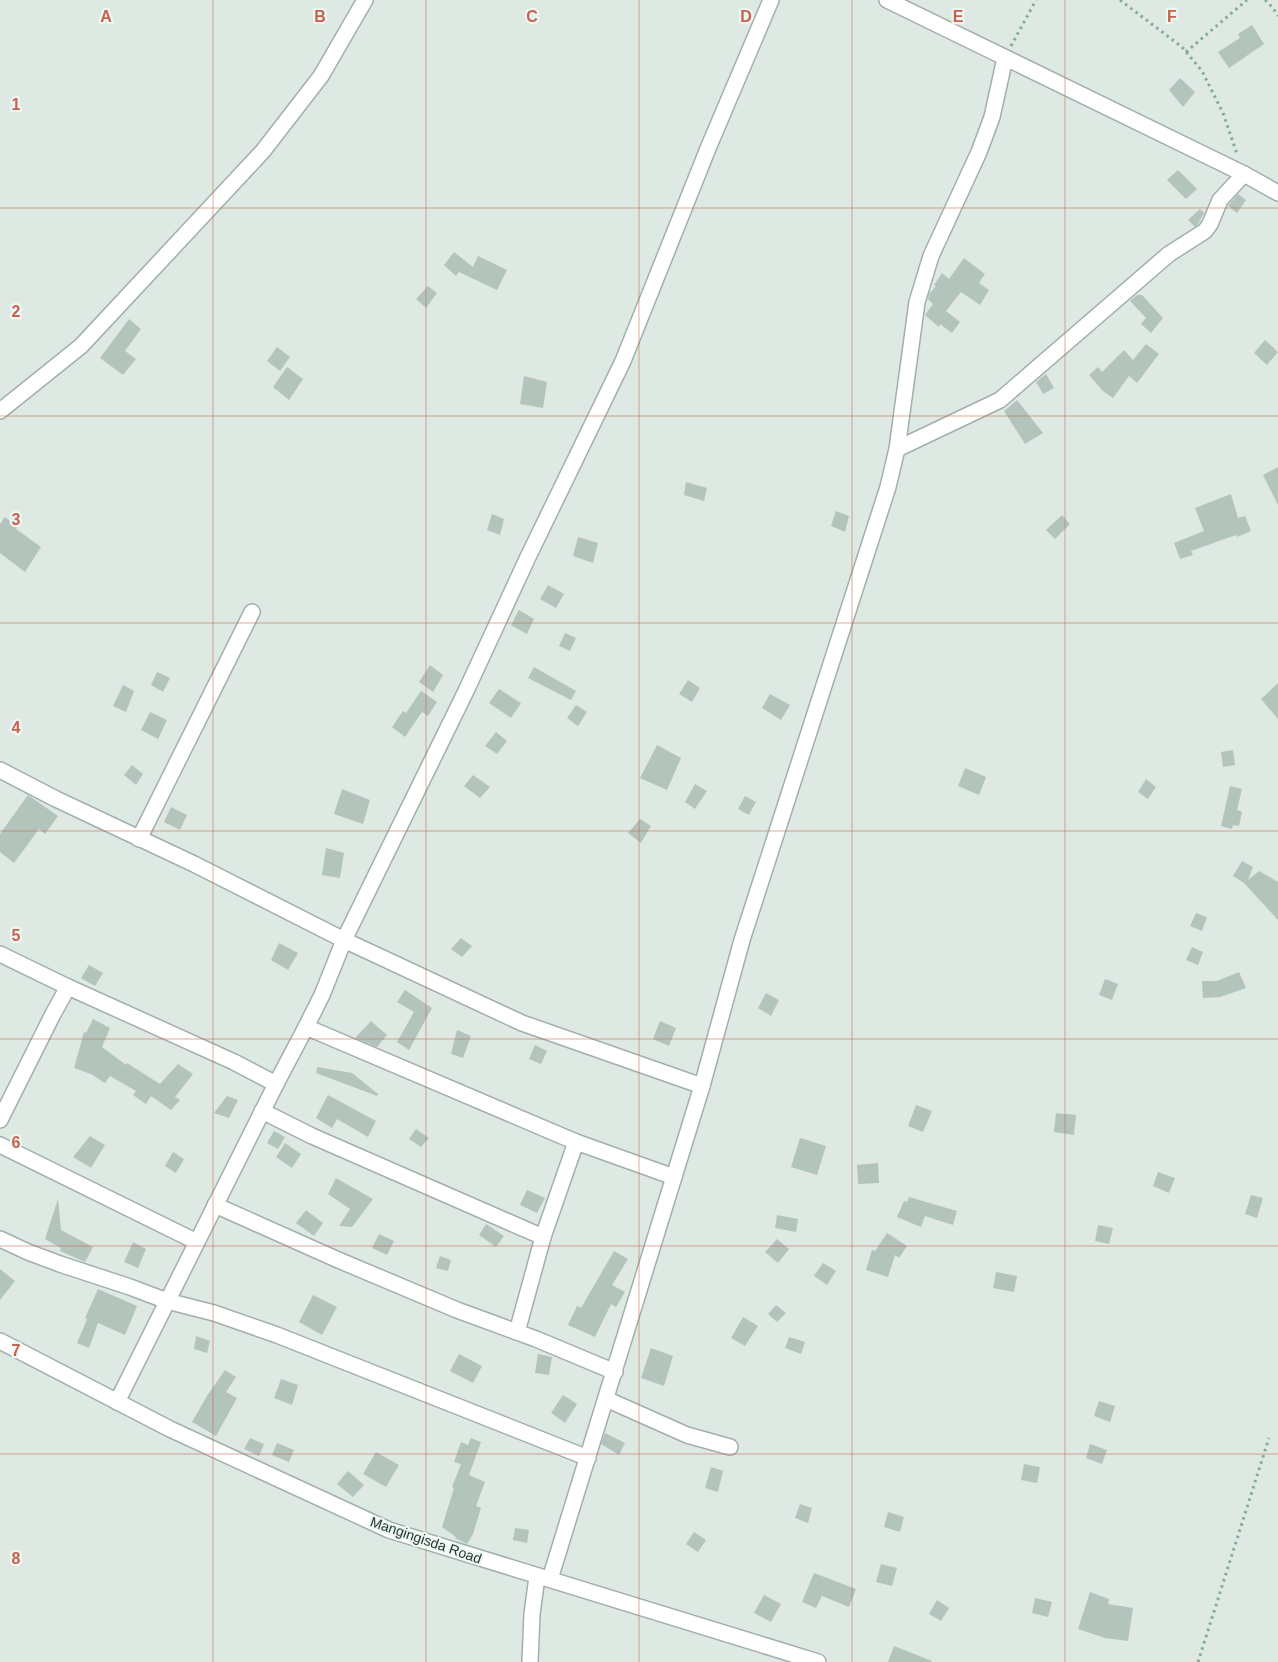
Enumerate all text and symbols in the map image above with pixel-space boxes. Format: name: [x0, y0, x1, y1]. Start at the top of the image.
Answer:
text: A: [100, 8, 112, 25]
text: B: [314, 8, 326, 25]
text: C: [526, 8, 538, 25]
text: D: [740, 8, 752, 25]
text: E: [953, 8, 964, 25]
text: F: [1167, 8, 1177, 25]
text: 1: [12, 96, 21, 113]
text: 2: [12, 303, 21, 320]
text: 3: [12, 511, 21, 528]
text: 4: [12, 719, 21, 736]
text: 5: [12, 927, 21, 944]
text: 6: [12, 1134, 21, 1151]
text: 7: [12, 1342, 21, 1359]
street label: Mangingisda Road: [368, 1513, 484, 1567]
text: 8: [12, 1550, 21, 1567]

